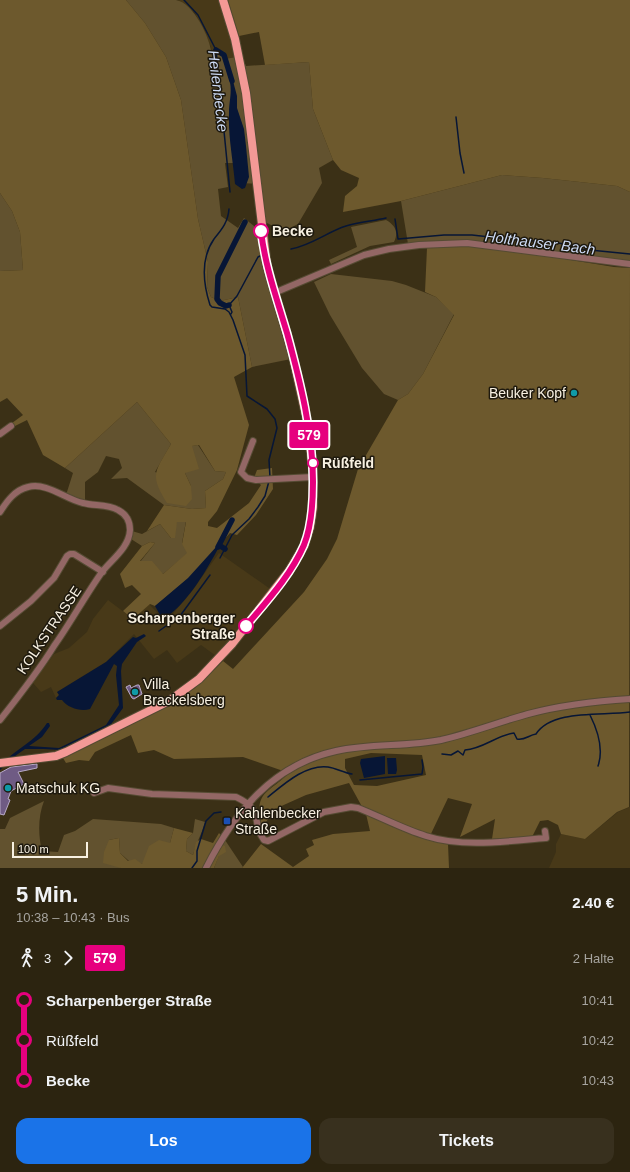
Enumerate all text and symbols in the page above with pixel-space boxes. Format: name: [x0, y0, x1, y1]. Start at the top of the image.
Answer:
water label: Heilenbecke: [205, 49, 232, 133]
marker: Becke: [253, 223, 269, 239]
place label: Becke: [272, 223, 313, 239]
water label: Holthauser Bach: [484, 227, 596, 258]
place label: Beuker Kopf: [489, 385, 566, 401]
marker: Beuker Kopf: [569, 388, 579, 398]
line badge: 579: [286, 422, 332, 448]
text: 579: [297, 427, 321, 443]
place label: Rüßfeld: [322, 455, 374, 471]
marker: Rüßfeld: [307, 457, 319, 469]
street label: KOLKSTRASSE: [14, 583, 84, 677]
place label: Scharpenberger Straße: [128, 610, 236, 642]
marker: Scharpenberger Straße: [238, 618, 254, 634]
place label: Villa Brackelsberg: [143, 676, 225, 708]
marker: Villa Brackelsberg: [130, 687, 140, 697]
place label: Matschuk KG: [16, 780, 100, 796]
marker: Matschuk KG: [3, 783, 13, 793]
place label: Kahlenbecker Straße: [235, 805, 321, 837]
marker: Kahlenbecker Straße: [222, 816, 232, 826]
scale bar: [12, 840, 88, 859]
text: 100 m: [18, 843, 49, 855]
text: 5 Min.: [16, 882, 78, 907]
text: 2.40 €: [572, 894, 614, 911]
text: 10:38 – 10:43 · Bus: [16, 910, 129, 925]
icon: walk: [16, 947, 38, 969]
icon: forward: [57, 947, 79, 969]
text: 579: [93, 950, 117, 966]
text: 3: [44, 951, 51, 966]
text: 2 Halte: [573, 951, 614, 966]
text: Scharpenberger Straße: [46, 992, 212, 1009]
text: 10:41: [581, 993, 614, 1008]
text: Rüßfeld: [46, 1032, 99, 1049]
text: 10:42: [581, 1033, 614, 1048]
text: Becke: [46, 1072, 90, 1089]
text: 10:43: [581, 1073, 614, 1088]
button: Los: [16, 1118, 311, 1164]
button: Tickets: [319, 1118, 614, 1164]

